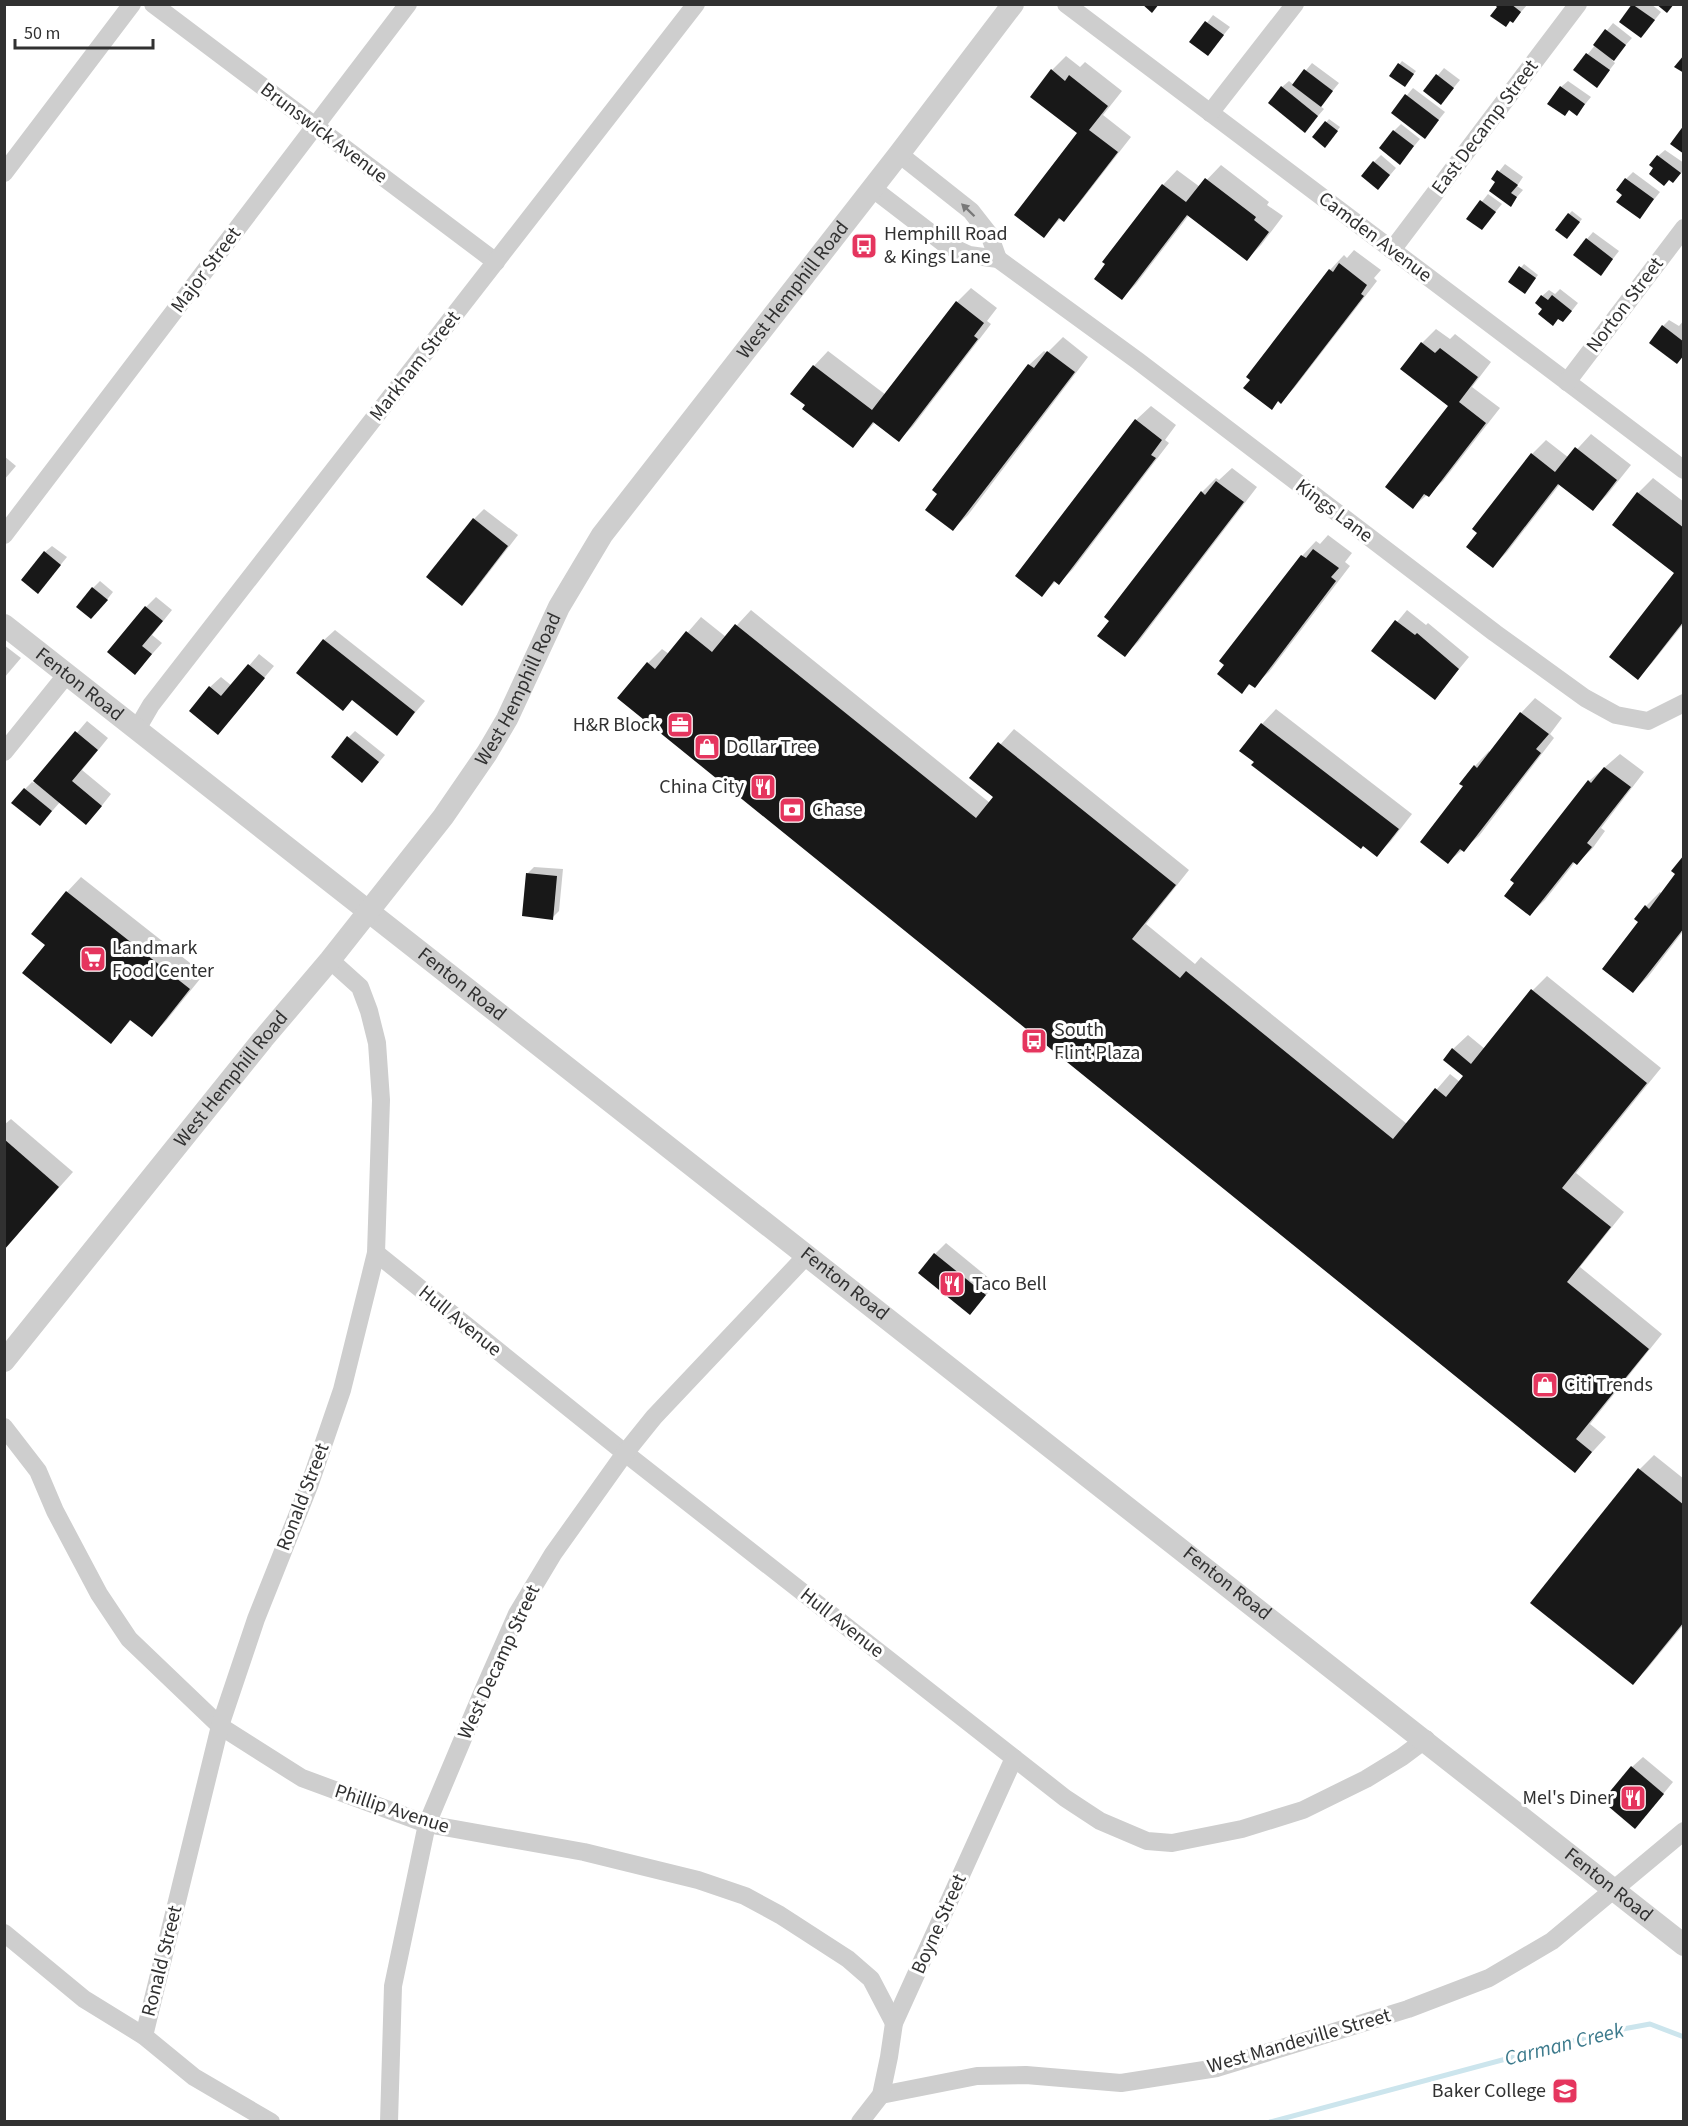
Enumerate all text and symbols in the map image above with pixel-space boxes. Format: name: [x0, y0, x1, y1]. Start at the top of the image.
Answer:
scale bar: [15, 12, 153, 50]
text: 50 m: [24, 21, 60, 46]
street label: East Decamp Street: [1425, 54, 1545, 200]
street label: Brunswick Avenue: [255, 76, 394, 190]
street label: Camden Avenue: [1312, 185, 1438, 289]
one-way arrow: [961, 203, 976, 217]
street label: West Hemphill Road: [730, 215, 856, 365]
place label: Hemphill Road & Kings Lane: [884, 220, 1008, 271]
street label: Major Street: [164, 221, 248, 319]
bus stop icon: Hemphill Road & Kings Lane: [849, 231, 879, 261]
street label: Norton Street: [1580, 251, 1670, 359]
street label: Markham Street: [363, 305, 467, 427]
street label: Kings Lane: [1289, 473, 1379, 549]
street label: West Hemphill Road: [468, 608, 568, 771]
street label: Fenton Road: [29, 641, 130, 728]
office icon: H&R Block: [665, 710, 695, 740]
place label: H&R Block: [573, 711, 660, 739]
shop icon: Dollar Tree: [692, 732, 722, 762]
place label: Dollar Tree: [726, 733, 817, 761]
restaurant icon: China City: [748, 772, 778, 802]
place label: China City: [659, 773, 745, 801]
bank icon: Chase: [777, 795, 807, 825]
place label: Chase: [812, 796, 863, 824]
place label: Landmark Food Center: [112, 934, 214, 985]
street label: Fenton Road: [411, 941, 512, 1028]
supermarket icon: Landmark Food Center: [78, 944, 108, 974]
street label: West Hemphill Road: [167, 1005, 295, 1153]
place label: South Flint Plaza: [1054, 1016, 1140, 1067]
bus stop icon: South Flint Plaza: [1019, 1026, 1049, 1056]
street label: Fenton Road: [794, 1240, 895, 1327]
restaurant icon: Taco Bell: [937, 1269, 967, 1299]
place label: Taco Bell: [972, 1270, 1047, 1298]
street label: Hull Avenue: [412, 1279, 508, 1363]
shop icon: Citi Trends: [1530, 1370, 1560, 1400]
place label: Citi Trends: [1564, 1371, 1653, 1399]
street label: Ronald Street: [270, 1439, 336, 1555]
street label: Fenton Road: [1177, 1540, 1277, 1627]
street label: West Decamp Street: [451, 1580, 547, 1744]
street label: Hull Avenue: [794, 1581, 890, 1665]
street label: Phillip Avenue: [331, 1777, 453, 1841]
restaurant icon: Mel's Diner: [1618, 1783, 1648, 1813]
place label: Mel's Diner: [1522, 1784, 1614, 1812]
street label: Fenton Road: [1558, 1841, 1659, 1929]
street label: Boyne Street: [904, 1869, 974, 1978]
street label: Ronald Street: [135, 1902, 189, 2019]
street label: West Mandeville Street: [1204, 2001, 1394, 2081]
water label: Carman Creek: [1501, 2014, 1628, 2073]
school or university icon: Baker College: [1550, 2076, 1580, 2106]
place label: Baker College: [1432, 2077, 1546, 2105]

